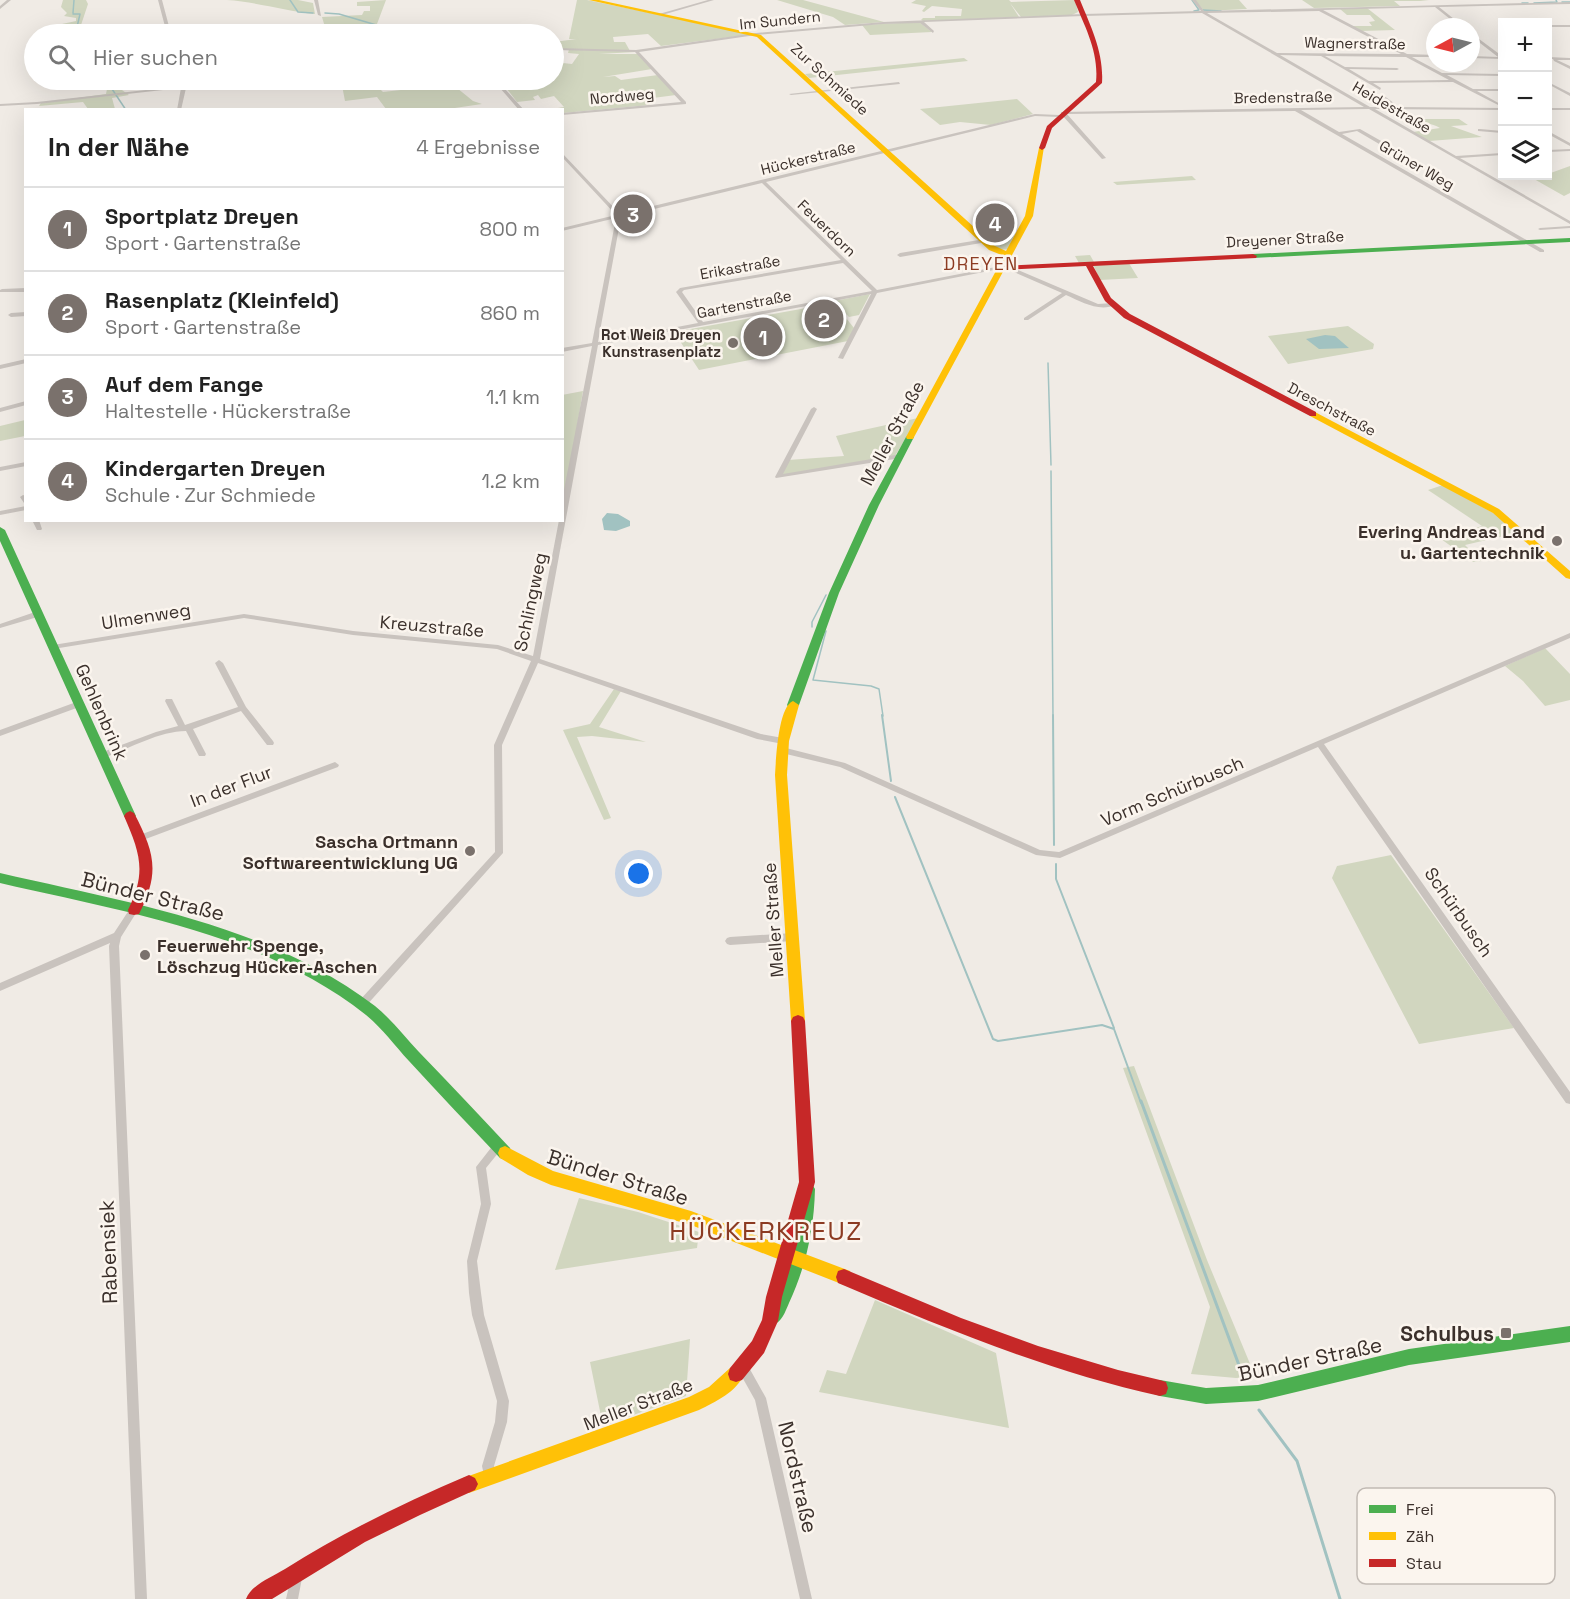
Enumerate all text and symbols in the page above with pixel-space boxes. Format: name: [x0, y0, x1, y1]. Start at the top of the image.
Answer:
street label: Im Sundern: [739, 6, 821, 34]
north arrow: [1426, 18, 1480, 72]
map controls: [1498, 18, 1552, 180]
button: +: [1498, 18, 1552, 72]
search box: [24, 24, 564, 90]
street label: Wagnerstraße: [1304, 33, 1406, 53]
street label: Zur Schmiede: [787, 39, 873, 119]
icon: search: [45, 41, 78, 74]
text: Hier suchen: [93, 43, 218, 71]
button: −: [1498, 72, 1552, 126]
street label: Heidestraße: [1349, 77, 1435, 137]
street label: Nordweg: [589, 84, 655, 108]
street label: Bredenstraße: [1233, 87, 1333, 107]
button: layers: [1498, 126, 1552, 180]
text: In der Nähe: [48, 130, 189, 164]
text: 4 Ergebnisse: [416, 134, 540, 160]
street label: Grüner Weg: [1376, 136, 1458, 194]
street label: Hückerstraße: [759, 137, 857, 179]
pin: 3: [614, 192, 652, 236]
street label: Feuerdorn: [794, 195, 860, 261]
pin: 4: [976, 200, 1014, 246]
text: Sportplatz Dreyen: [105, 202, 299, 230]
text: 1: [63, 216, 72, 242]
text: 800 m: [480, 216, 540, 242]
street label: Dreyener Straße: [1225, 226, 1345, 252]
text: Sport · Gartenstraße: [105, 230, 301, 256]
street label: Erikastraße: [698, 251, 782, 283]
district label: DREYEN: [943, 252, 1019, 275]
text: Rasenplatz (Kleinfeld): [105, 286, 339, 314]
street label: Gartenstraße: [695, 286, 793, 322]
pin: 2: [804, 296, 844, 342]
text: 2: [62, 300, 73, 326]
text: 860 m: [480, 300, 540, 326]
text: Sport · Gartenstraße: [105, 314, 301, 340]
pin: 1: [744, 314, 783, 360]
place label: Rot Weiß Dreyen Kunstrasenplatz: [601, 325, 721, 361]
marker: Rot Weiß Dreyen Kunstrasenplatz: [726, 336, 740, 350]
text: Auf dem Fange: [105, 370, 263, 398]
street label: Meller Straße: [855, 377, 929, 489]
street label: Dreschstraße: [1285, 378, 1379, 440]
text: 3: [61, 384, 74, 410]
text: 1.1 km: [486, 384, 540, 410]
text: Haltestelle · Hückerstraße: [105, 398, 351, 424]
text: Kindergarten Dreyen: [105, 454, 326, 482]
text: 4: [61, 468, 74, 494]
text: 1.2 km: [481, 468, 540, 494]
text: Schule · Zur Schmiede: [105, 482, 316, 508]
place label: Evering Andreas Land u. Gartentechnik: [1358, 520, 1545, 564]
marker: Evering Andreas Land u. Gartentechnik: [1550, 534, 1564, 548]
street label: Schlingweg: [508, 550, 552, 654]
street label: Ulmenweg: [100, 598, 192, 634]
street label: Kreuzstraße: [379, 610, 485, 642]
street label: Gehlenbrink: [71, 660, 134, 764]
street label: Vorm Schürbusch: [1097, 751, 1247, 831]
street label: In der Flur: [187, 760, 275, 812]
place label: Sascha Ortmann Softwareentwicklung UG: [243, 830, 458, 874]
marker: Sascha Ortmann Softwareentwicklung UG: [463, 844, 477, 858]
your location: [624, 859, 653, 888]
street label: Meller Straße: [758, 862, 788, 978]
street label: Schürbusch: [1420, 863, 1498, 961]
street label: Bünder Straße: [79, 865, 227, 927]
place label: Feuerwehr Spenge, Löschzug Hücker-Aschen: [157, 934, 377, 978]
marker: Feuerwehr Spenge, Löschzug Hücker-Aschen: [138, 948, 152, 962]
street label: Bünder Straße: [544, 1143, 692, 1211]
street label: Rabensiek: [93, 1200, 123, 1304]
district label: HÜCKERKREUZ: [669, 1214, 863, 1248]
place label: Schulbus: [1400, 1320, 1494, 1347]
marker: Schulbus: [1499, 1326, 1513, 1340]
street label: Bünder Straße: [1235, 1331, 1385, 1387]
street label: Meller Straße: [580, 1373, 696, 1435]
street label: Nordstraße: [772, 1419, 824, 1535]
legend: [1357, 1488, 1555, 1584]
text: Frei: [1406, 1499, 1434, 1520]
text: Zäh: [1406, 1526, 1434, 1547]
text: Stau: [1406, 1553, 1442, 1574]

